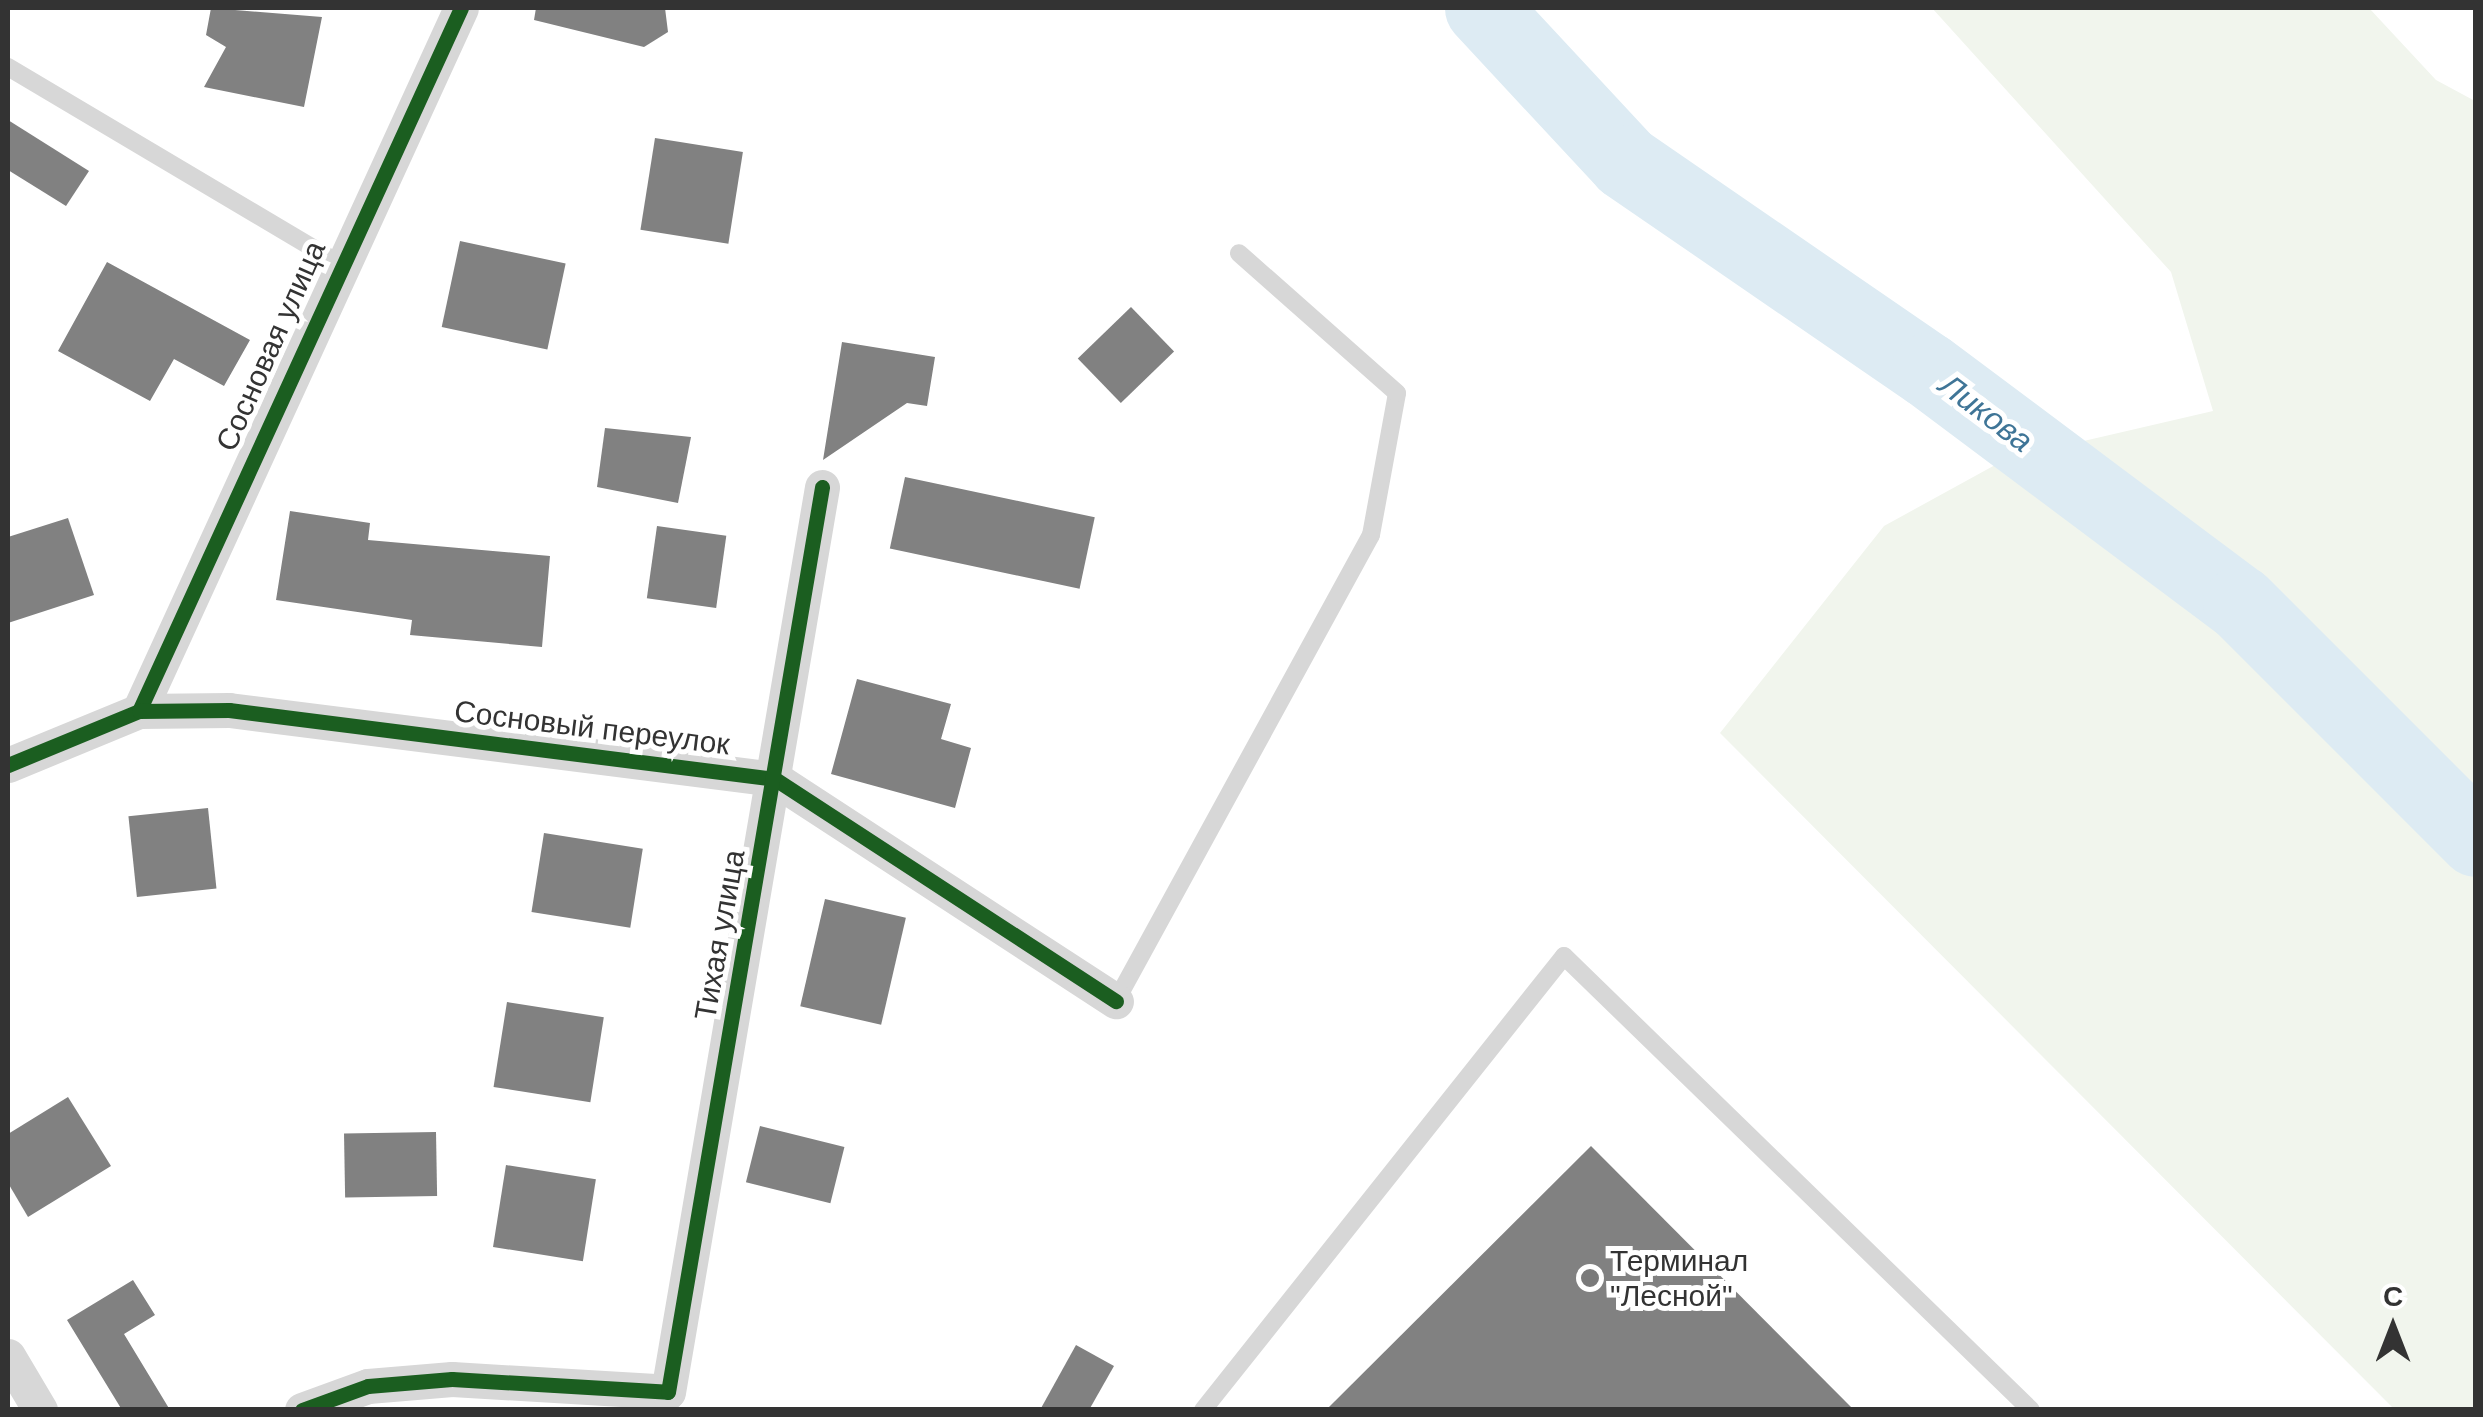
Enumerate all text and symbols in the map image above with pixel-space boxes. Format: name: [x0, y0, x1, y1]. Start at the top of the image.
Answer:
street label: Сосновая улица: [209, 235, 333, 457]
water label: Ликова: [1932, 366, 2040, 460]
street label: Сосновый переулок: [452, 693, 732, 763]
street label: Тихая улица: [687, 847, 753, 1023]
place label: Терминал "Лесной": [1610, 1243, 1748, 1314]
marker: Терминал "Лесной": [1579, 1267, 1601, 1289]
north arrow: [2343, 1277, 2443, 1377]
text: С: [2383, 1281, 2403, 1312]

